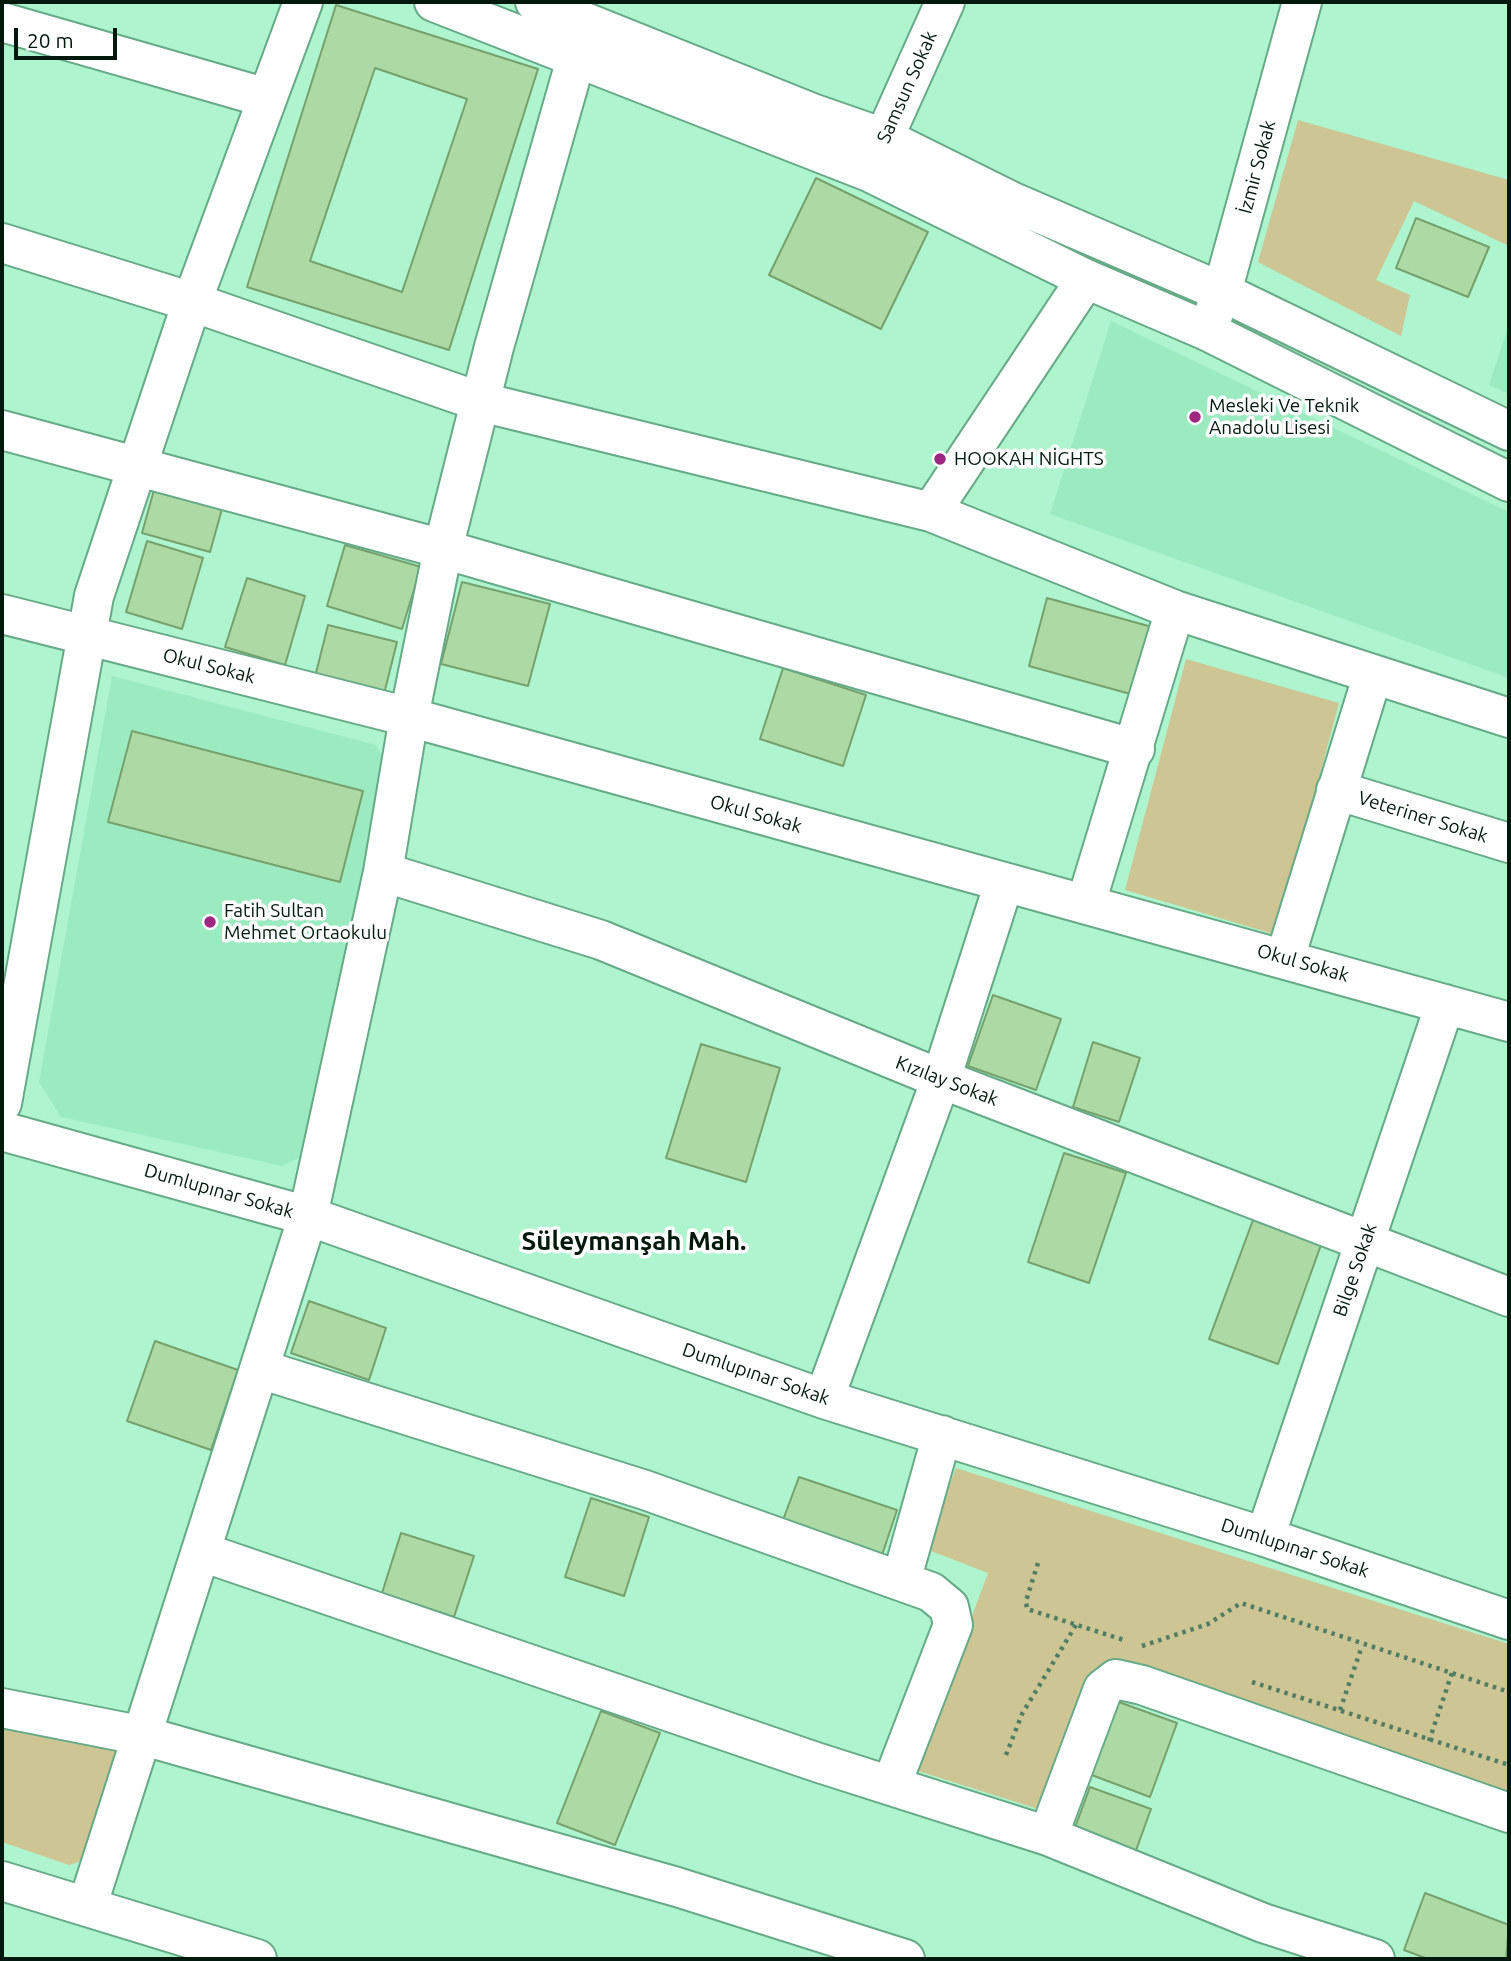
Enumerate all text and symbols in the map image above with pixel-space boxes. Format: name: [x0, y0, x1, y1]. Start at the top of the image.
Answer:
scale bar: [18, 14, 121, 58]
street label: Samsun Sokak: [872, 27, 942, 147]
text: 20 m: [27, 28, 74, 52]
street label: İzmir Sokak: [1234, 118, 1280, 216]
place label: Mesleki Ve Teknik Anadolu Lisesi: [1209, 395, 1359, 439]
marker: Mesleki Ve Teknik Anadolu Lisesi: [1187, 409, 1203, 425]
place label: HOOKAH NİGHTS: [954, 448, 1104, 470]
marker: HOOKAH NİGHTS: [932, 451, 948, 467]
street label: Okul Sokak: [160, 644, 258, 688]
street label: Veteriner Sokak: [1355, 786, 1491, 848]
street label: Okul Sokak: [707, 790, 805, 838]
place label: Fatih Sultan Mehmet Ortaokulu: [224, 900, 387, 944]
marker: Fatih Sultan Mehmet Ortaokulu: [202, 914, 218, 930]
street label: Okul Sokak: [1254, 939, 1352, 987]
street label: Kızılay Sokak: [892, 1051, 1002, 1111]
street label: Dumlupınar Sokak: [142, 1159, 296, 1223]
street label: Bilge Sokak: [1328, 1220, 1382, 1320]
district label: Süleymanşah Mah.: [521, 1225, 747, 1257]
street label: Dumlupınar Sokak: [679, 1338, 833, 1410]
street label: Dumlupınar Sokak: [1218, 1513, 1372, 1583]

